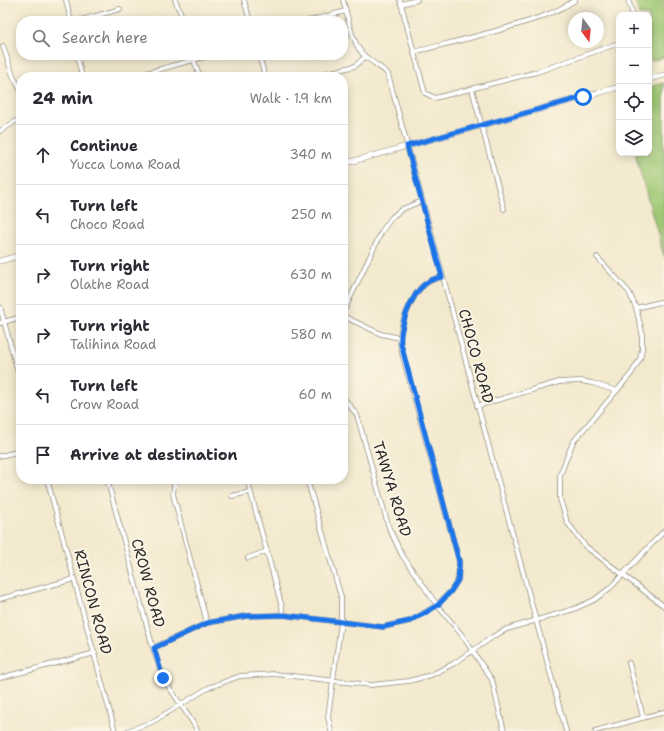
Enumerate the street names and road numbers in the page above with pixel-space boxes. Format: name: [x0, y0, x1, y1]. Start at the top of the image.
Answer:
street label: CHOCO ROAD: [454, 307, 498, 406]
street label: TAWYA ROAD: [368, 439, 416, 539]
street label: CROW ROAD: [127, 536, 169, 630]
street label: RINCON ROAD: [69, 547, 117, 657]

